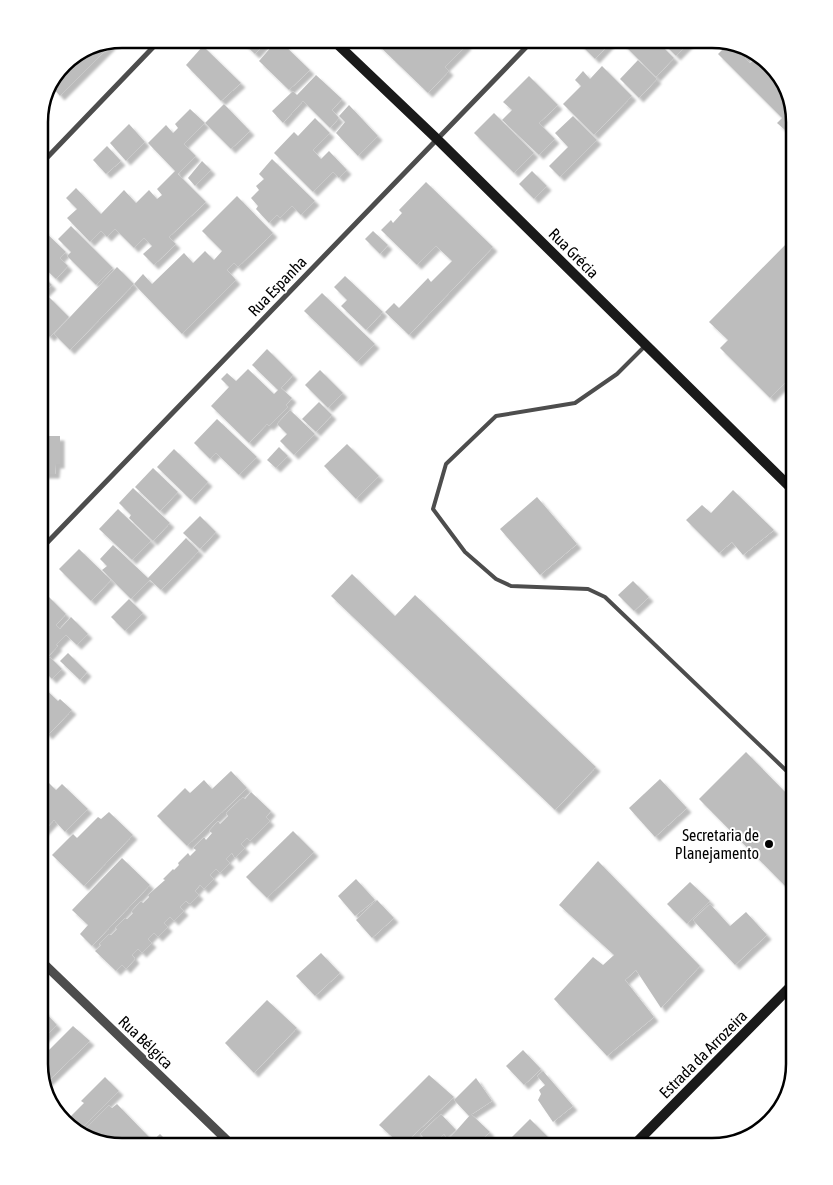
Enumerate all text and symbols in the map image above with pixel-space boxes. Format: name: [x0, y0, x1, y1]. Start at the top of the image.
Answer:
street label: Rua Grécia: [545, 224, 603, 282]
street label: Rua Espanha: [244, 252, 311, 320]
place label: Secretaria de Planejamento: [675, 826, 759, 863]
marker: Secretaria de Planejamento: [763, 838, 775, 850]
street label: Estrada da Arrozeira: [655, 1006, 751, 1102]
street label: Rua Bélgica: [115, 1012, 177, 1073]

